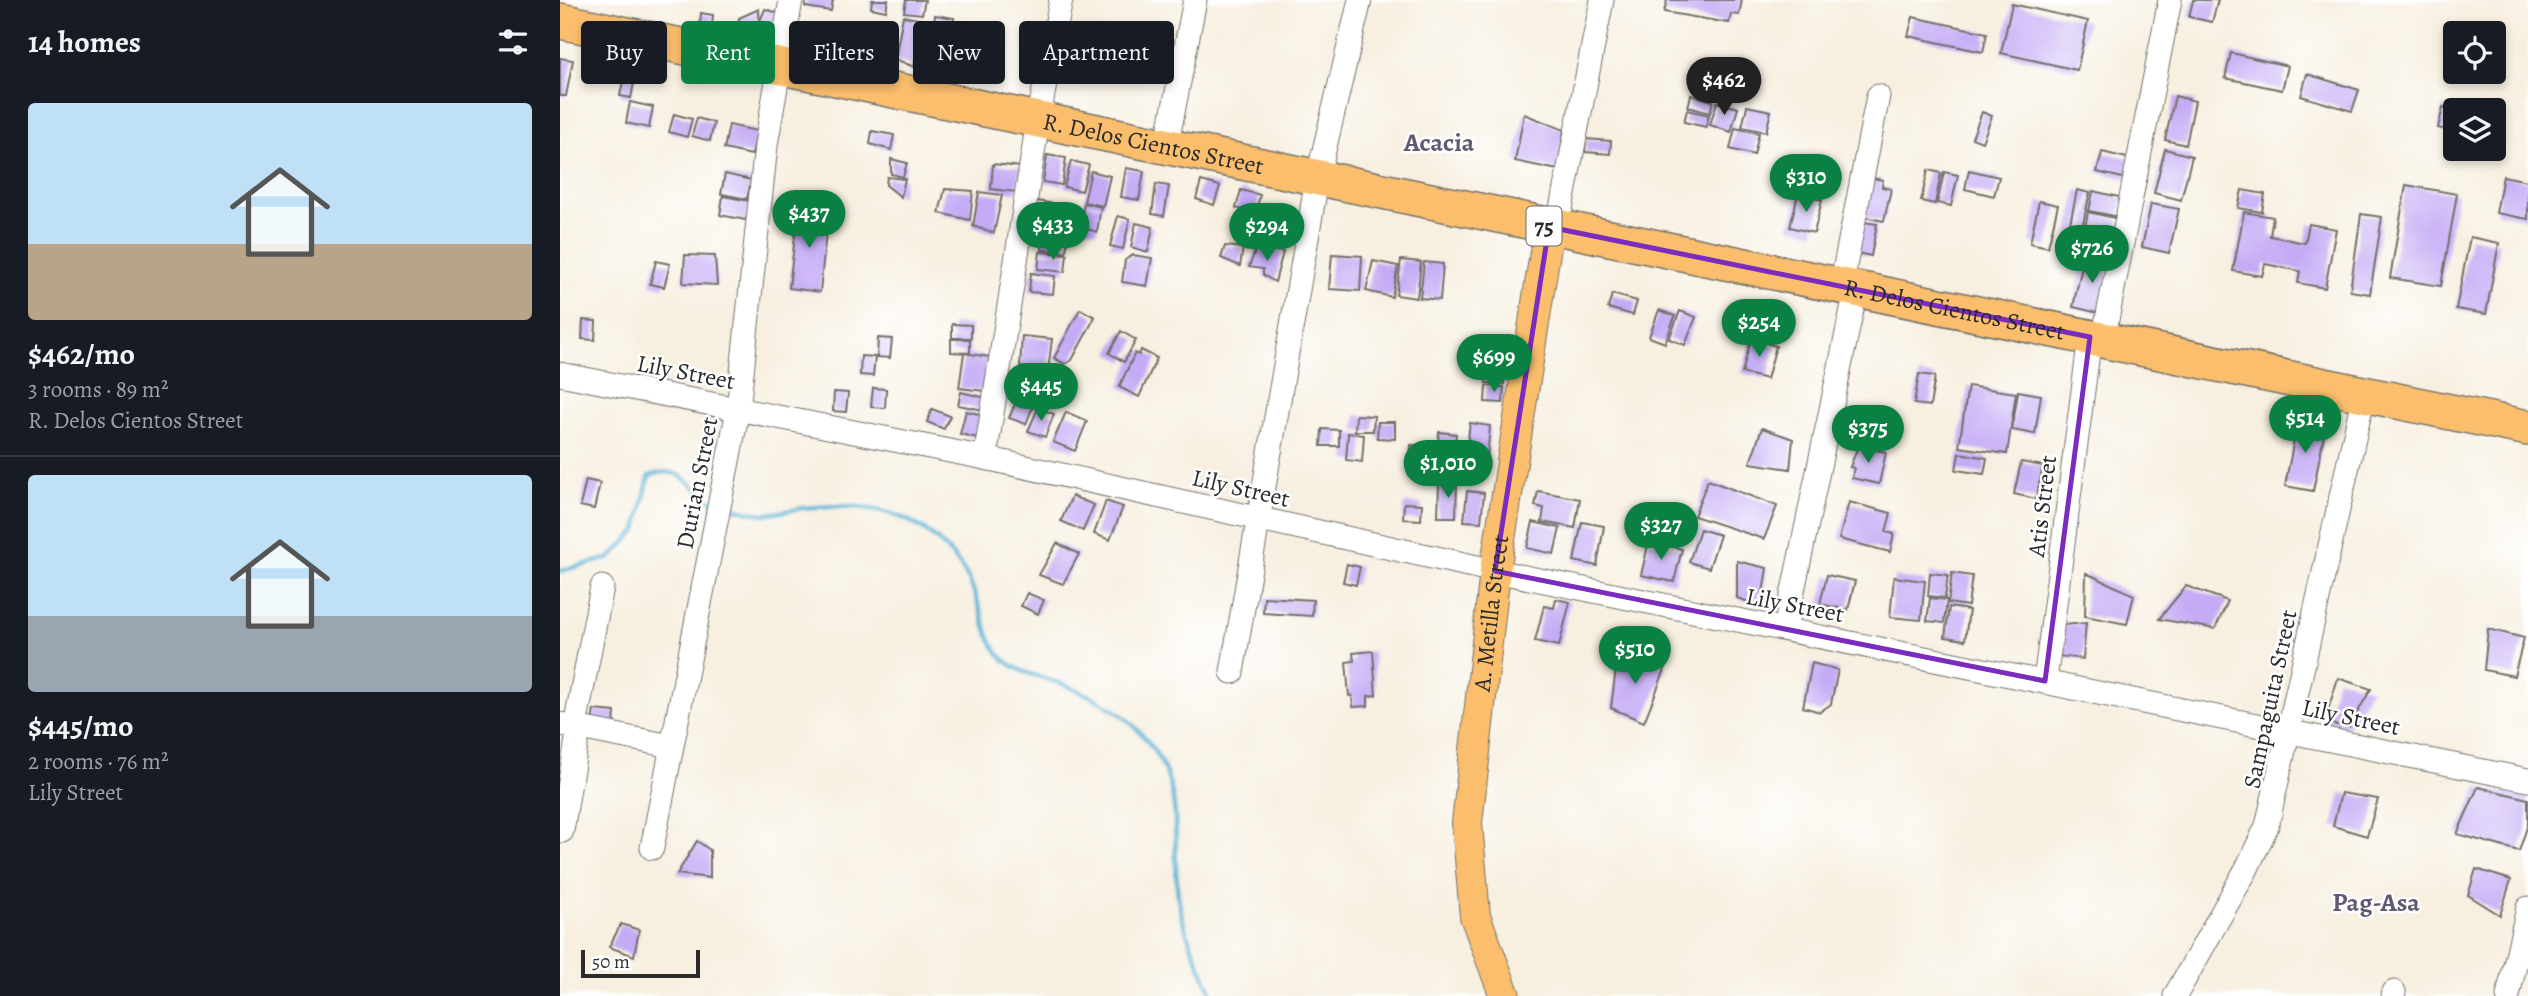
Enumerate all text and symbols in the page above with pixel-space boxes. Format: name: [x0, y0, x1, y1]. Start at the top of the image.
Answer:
chip: Buy: [581, 21, 667, 84]
chip: Rent: [681, 21, 775, 84]
chip: Filters: [789, 21, 899, 84]
chip: New: [913, 21, 1005, 84]
chip: Apartment: [1019, 21, 1174, 84]
map controls: [2443, 21, 2506, 161]
button: locate: [2443, 21, 2506, 84]
text: 14 homes: [28, 22, 141, 62]
icon: filters: [494, 23, 532, 61]
pin: $462: [1683, 58, 1765, 117]
text: $462: [1702, 64, 1746, 95]
button: layers: [2443, 98, 2506, 161]
street label: R. Delos Cientos Street: [1040, 105, 1267, 182]
district label: Acacia: [1403, 125, 1475, 160]
icon: home: [217, 149, 343, 275]
pin: $310: [1765, 154, 1847, 214]
text: $310: [1786, 161, 1826, 192]
pin: $437: [768, 190, 850, 250]
text: $437: [788, 197, 830, 228]
pin: $433: [1012, 202, 1094, 262]
pin: $294: [1226, 204, 1308, 263]
road number: 75: [1527, 206, 1562, 246]
text: $433: [1032, 209, 1074, 240]
text: $294: [1245, 210, 1289, 241]
pin: $726: [2051, 226, 2133, 285]
text: $726: [2071, 232, 2113, 263]
street label: R. Delos Cientos Street: [1841, 271, 2068, 348]
pin: $254: [1718, 300, 1800, 359]
text: $254: [1738, 306, 1780, 337]
text: $462/mo: [28, 334, 135, 374]
pin: $699: [1453, 334, 1535, 394]
text: $699: [1473, 341, 1515, 372]
street label: Lily Street: [634, 347, 738, 397]
pin: $445: [1000, 364, 1082, 423]
text: $445: [1020, 370, 1062, 401]
text: 3 rooms · 89 m²: [28, 374, 169, 405]
pin: $514: [2264, 396, 2346, 455]
text: $514: [2285, 402, 2325, 433]
text: R. Delos Cientos Street: [28, 405, 243, 436]
pin: $375: [1827, 406, 1909, 465]
text: $375: [1848, 412, 1888, 443]
street label: Durian Street: [669, 414, 725, 552]
pin: $1,010: [1391, 440, 1505, 500]
text: $1,010: [1420, 447, 1476, 478]
street label: Atis Street: [2020, 453, 2064, 560]
street label: Lily Street: [1189, 461, 1293, 515]
pin: $327: [1620, 503, 1702, 562]
text: $327: [1640, 509, 1682, 540]
icon: home: [217, 521, 343, 647]
street label: A. Metilla Street: [1466, 532, 1516, 694]
street label: Lily Street: [1743, 580, 1847, 630]
street label: Sampaguita Street: [2235, 607, 2305, 791]
pin: $510: [1594, 626, 1676, 686]
text: $510: [1615, 633, 1655, 664]
street label: Lily Street: [2299, 691, 2403, 743]
text: $445/mo: [28, 706, 133, 746]
text: 2 rooms · 76 m²: [28, 746, 169, 777]
text: Lily Street: [28, 777, 123, 808]
district label: Pag-Asa: [2332, 885, 2420, 920]
scale bar: [581, 947, 700, 979]
text: 50 m: [592, 949, 630, 975]

